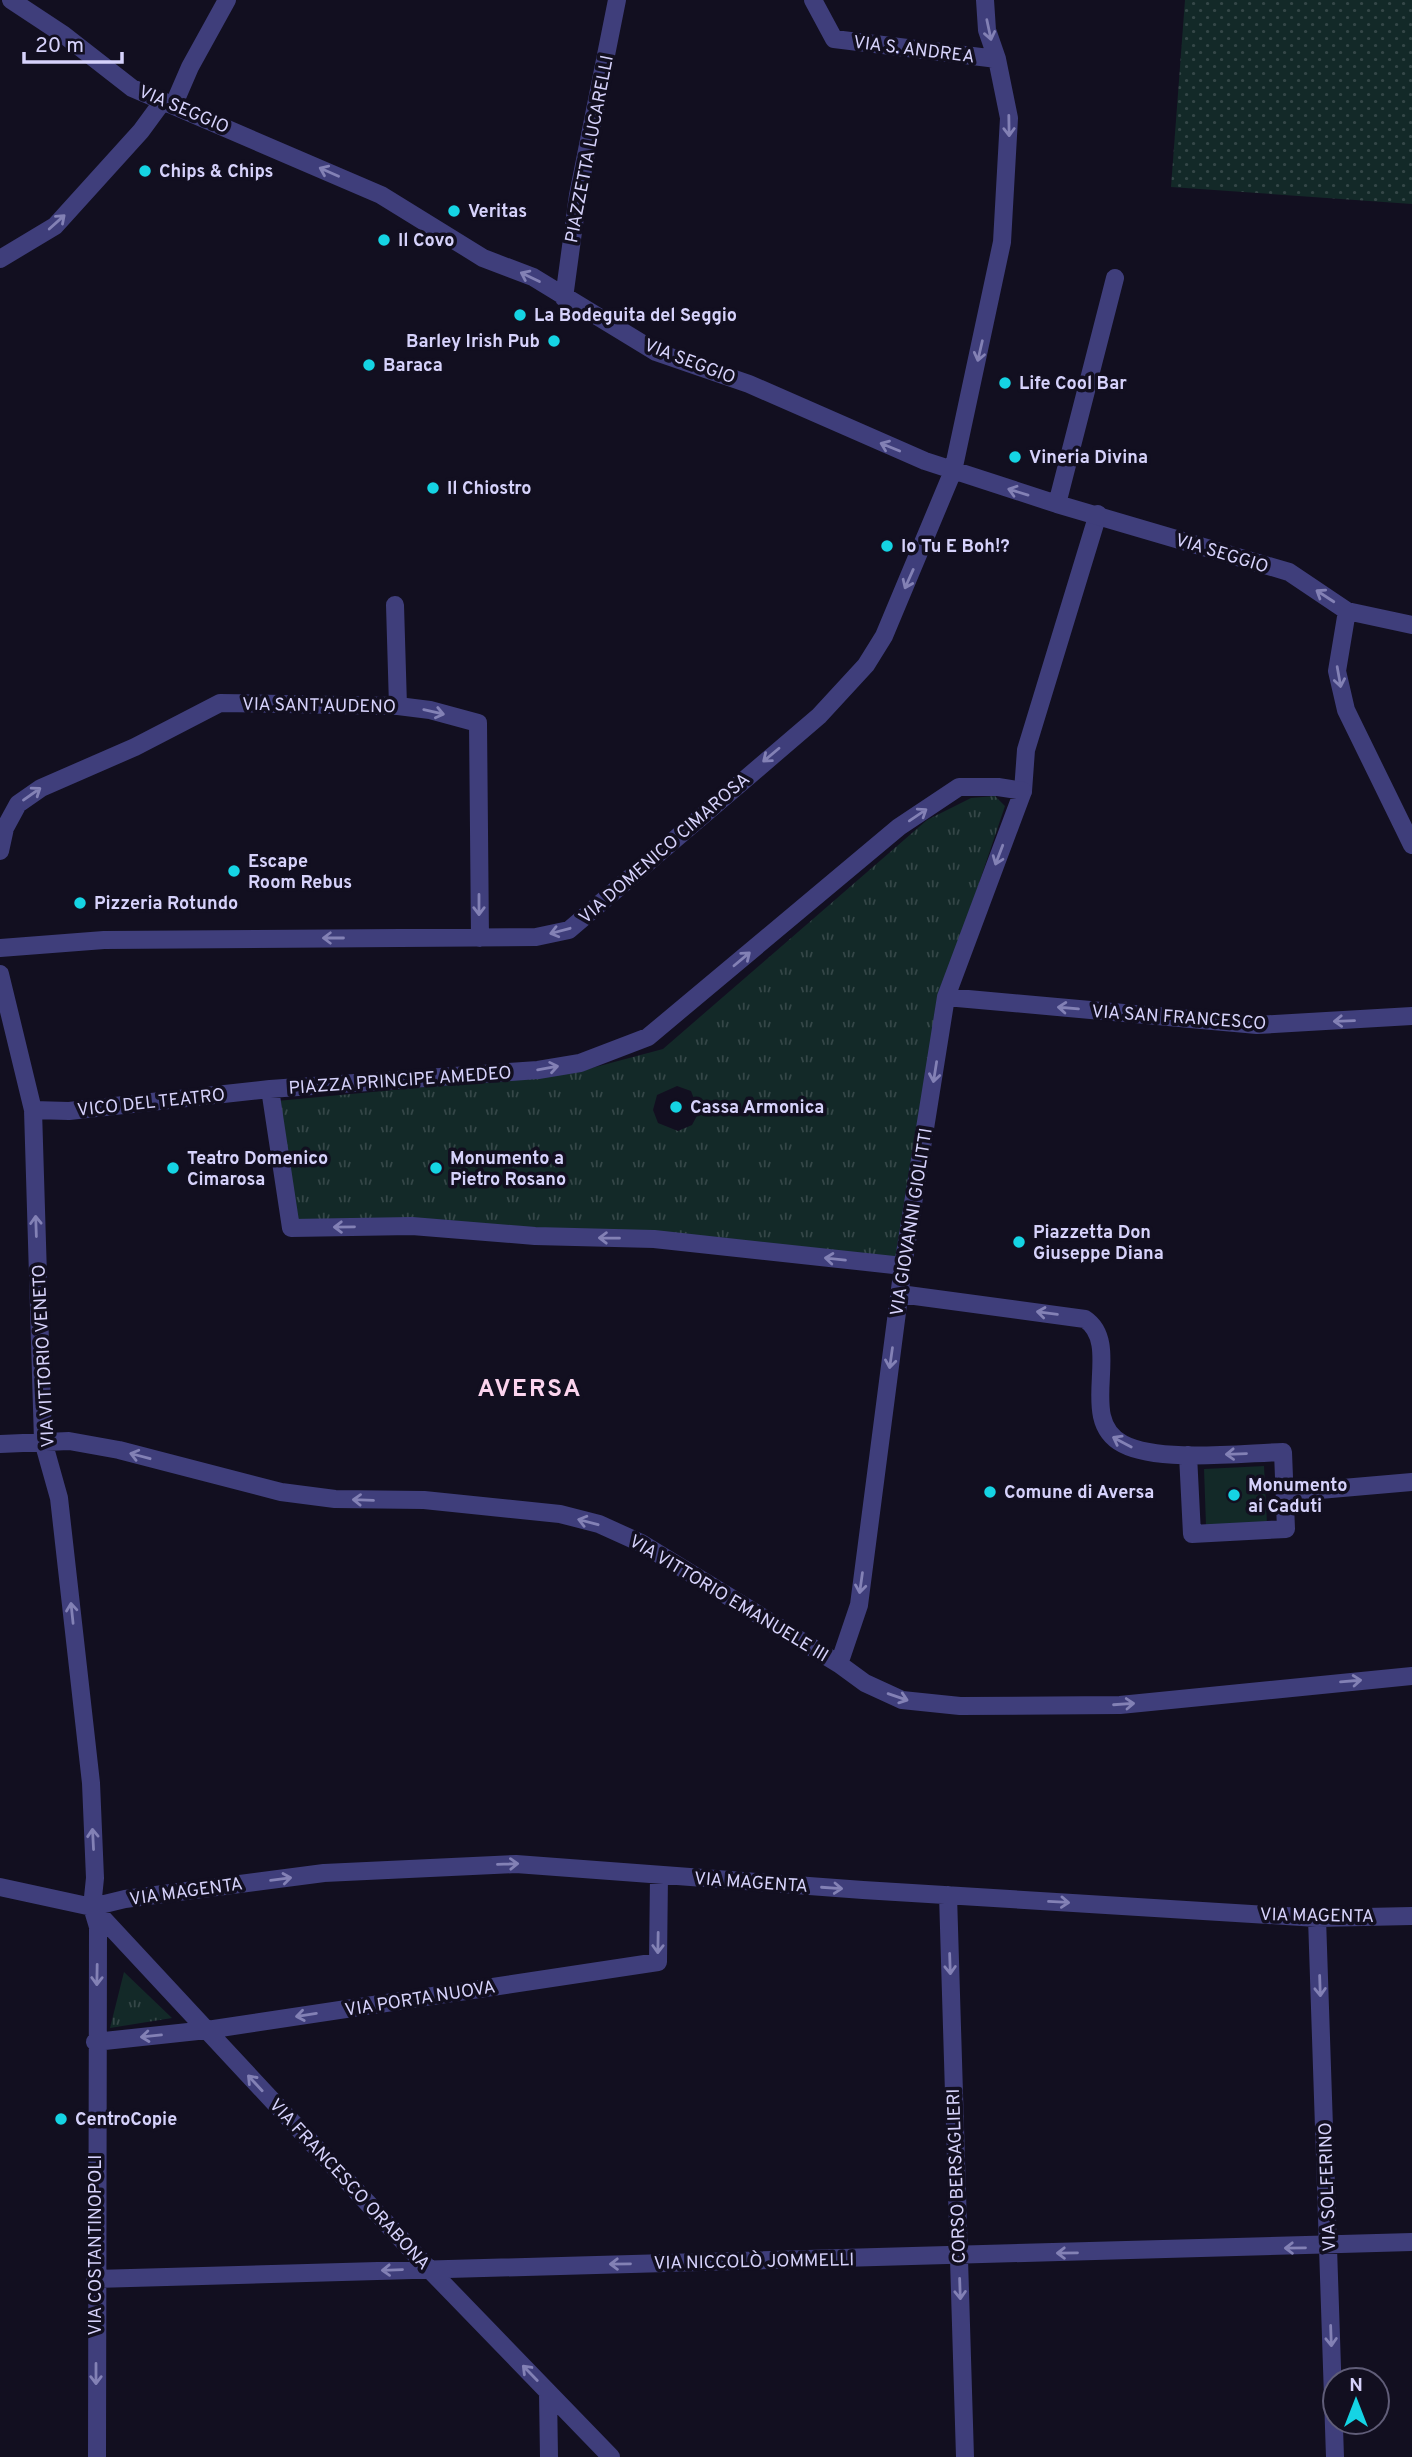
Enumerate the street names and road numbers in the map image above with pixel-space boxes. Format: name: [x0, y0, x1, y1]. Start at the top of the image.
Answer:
street label: VIA S. ANDREA: [852, 32, 976, 69]
street label: PIAZZETTA LUCARELLI: [561, 54, 620, 245]
street label: VIA SEGGIO: [135, 81, 232, 140]
street label: VIA SEGGIO: [640, 334, 738, 390]
street label: VIA SEGGIO: [1172, 529, 1271, 579]
street label: VIA SANT'AUDENO: [242, 694, 396, 719]
street label: VIA DOMENICO CIMAROSA: [575, 769, 755, 930]
street label: VIA SAN FRANCESCO: [1091, 1001, 1267, 1036]
street label: PIAZZA PRINCIPE AMEDEO: [288, 1062, 512, 1101]
street label: VICO DEL TEATRO: [76, 1084, 226, 1123]
street label: VIA GIOVANNI GIOLITTI: [886, 1127, 939, 1318]
street label: VIA VITTORIO VENETO: [28, 1264, 61, 1448]
street label: VIA VITTORIO EMANUELE III: [624, 1531, 832, 1668]
street label: VIA MAGENTA: [693, 1868, 809, 1899]
street label: VIA MAGENTA: [128, 1873, 244, 1912]
street label: VIA MAGENTA: [1260, 1904, 1374, 1929]
street label: VIA PORTA NUOVA: [343, 1976, 497, 2023]
street label: CORSO BERSAGLIERI: [943, 2088, 972, 2264]
street label: VIA FRANCESCO ORABONA: [263, 2095, 434, 2275]
street label: VIA SOLFERINO: [1315, 2122, 1342, 2252]
street label: VIA COSTANTINOPOLI: [85, 2155, 108, 2335]
street label: VIA NICCOLÒ JOMMELLI: [654, 2247, 854, 2276]

